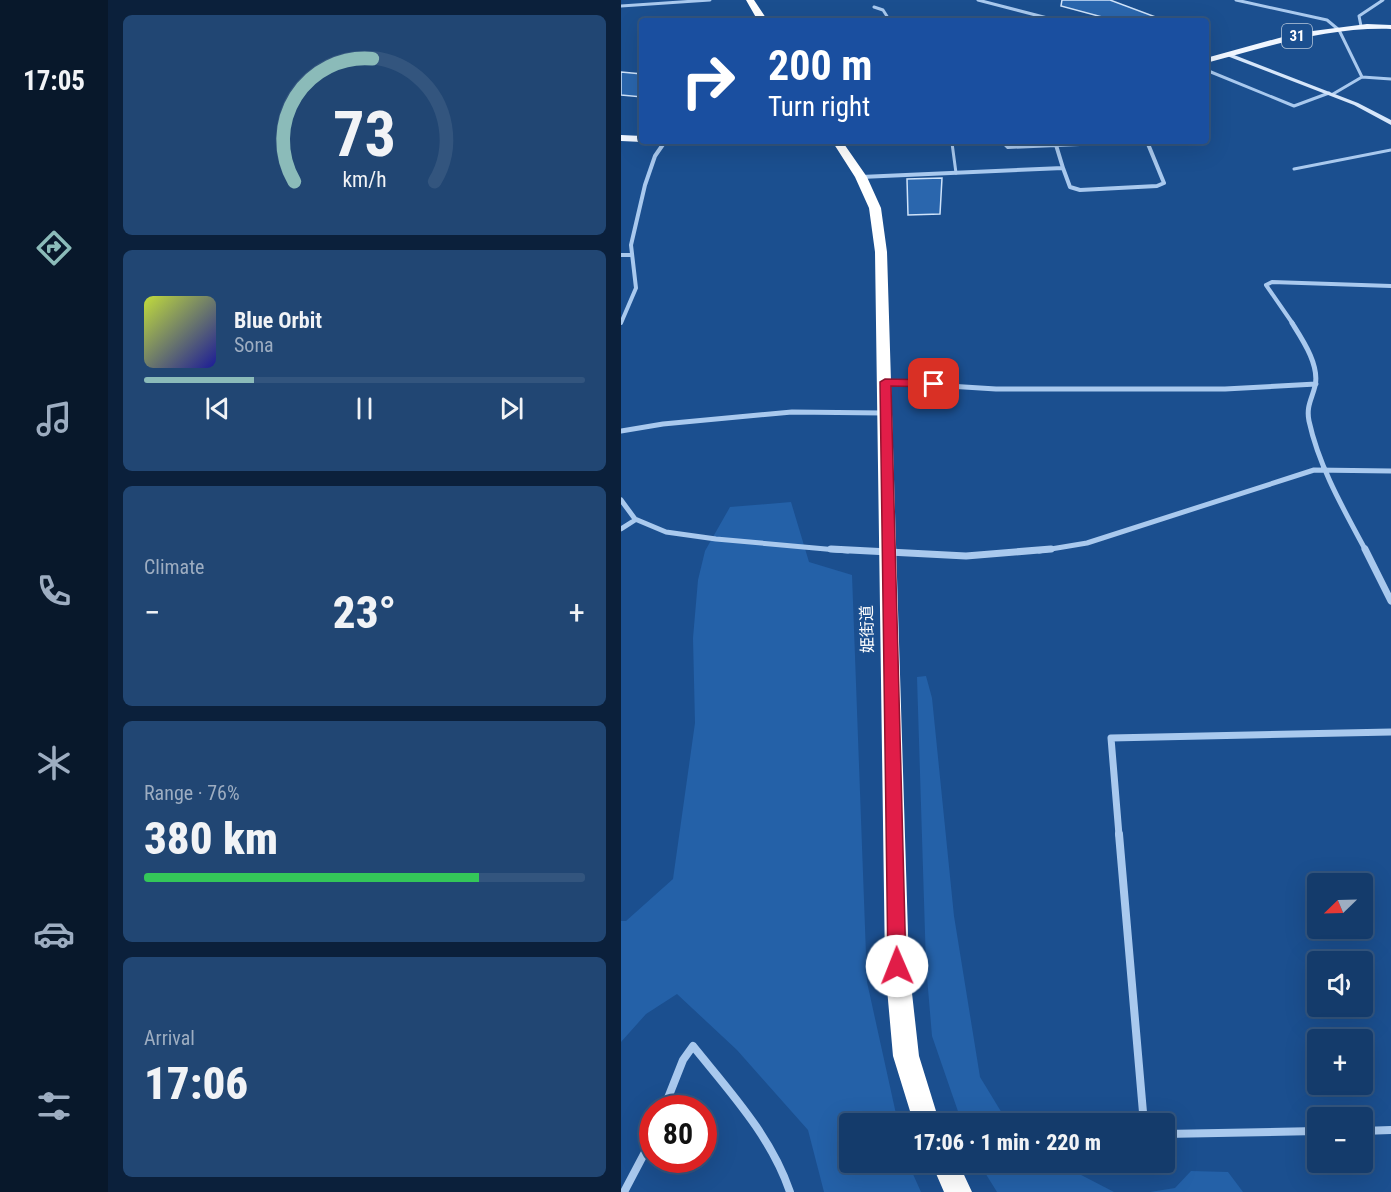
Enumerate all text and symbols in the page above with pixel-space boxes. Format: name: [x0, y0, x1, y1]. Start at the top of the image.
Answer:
road number: 31: [1282, 24, 1312, 48]
text: 200 m: [768, 41, 873, 90]
icon: right: [669, 42, 747, 120]
text: 17:05: [23, 65, 85, 97]
text: Turn right: [768, 91, 870, 123]
text: 73: [333, 98, 396, 171]
text: km/h: [342, 168, 387, 193]
icon: directions: [33, 227, 75, 269]
text: Blue Orbit: [234, 308, 322, 333]
text: Sona: [234, 333, 274, 357]
pin: [908, 358, 959, 409]
icon: arrive: [917, 367, 950, 400]
icon: previous: [201, 392, 234, 425]
icon: pause: [348, 392, 381, 425]
icon: next: [495, 392, 528, 425]
icon: music: [33, 398, 75, 440]
text: Climate: [144, 555, 204, 579]
icon: phone: [33, 570, 75, 612]
text: 23°: [333, 586, 396, 639]
text: −: [144, 593, 161, 632]
text: +: [569, 593, 585, 632]
street label: 姫街道: [857, 605, 877, 653]
icon: climate: [33, 742, 75, 784]
text: Range · 76%: [144, 781, 240, 805]
text: 380 km: [144, 812, 278, 865]
north arrow: [1307, 873, 1373, 939]
map controls: [1307, 873, 1373, 1173]
icon: car: [33, 913, 75, 955]
position arrow: [865, 934, 929, 998]
button: sound: [1307, 951, 1373, 1017]
text: Arrival: [144, 1026, 195, 1050]
button: +: [1307, 1029, 1373, 1095]
text: 17:06: [144, 1057, 248, 1110]
icon: filters: [33, 1085, 75, 1127]
speed limit sign: 80: [639, 1095, 717, 1173]
button: −: [1307, 1107, 1373, 1173]
text: 17:06 · 1 min · 220 m: [913, 1130, 1101, 1155]

